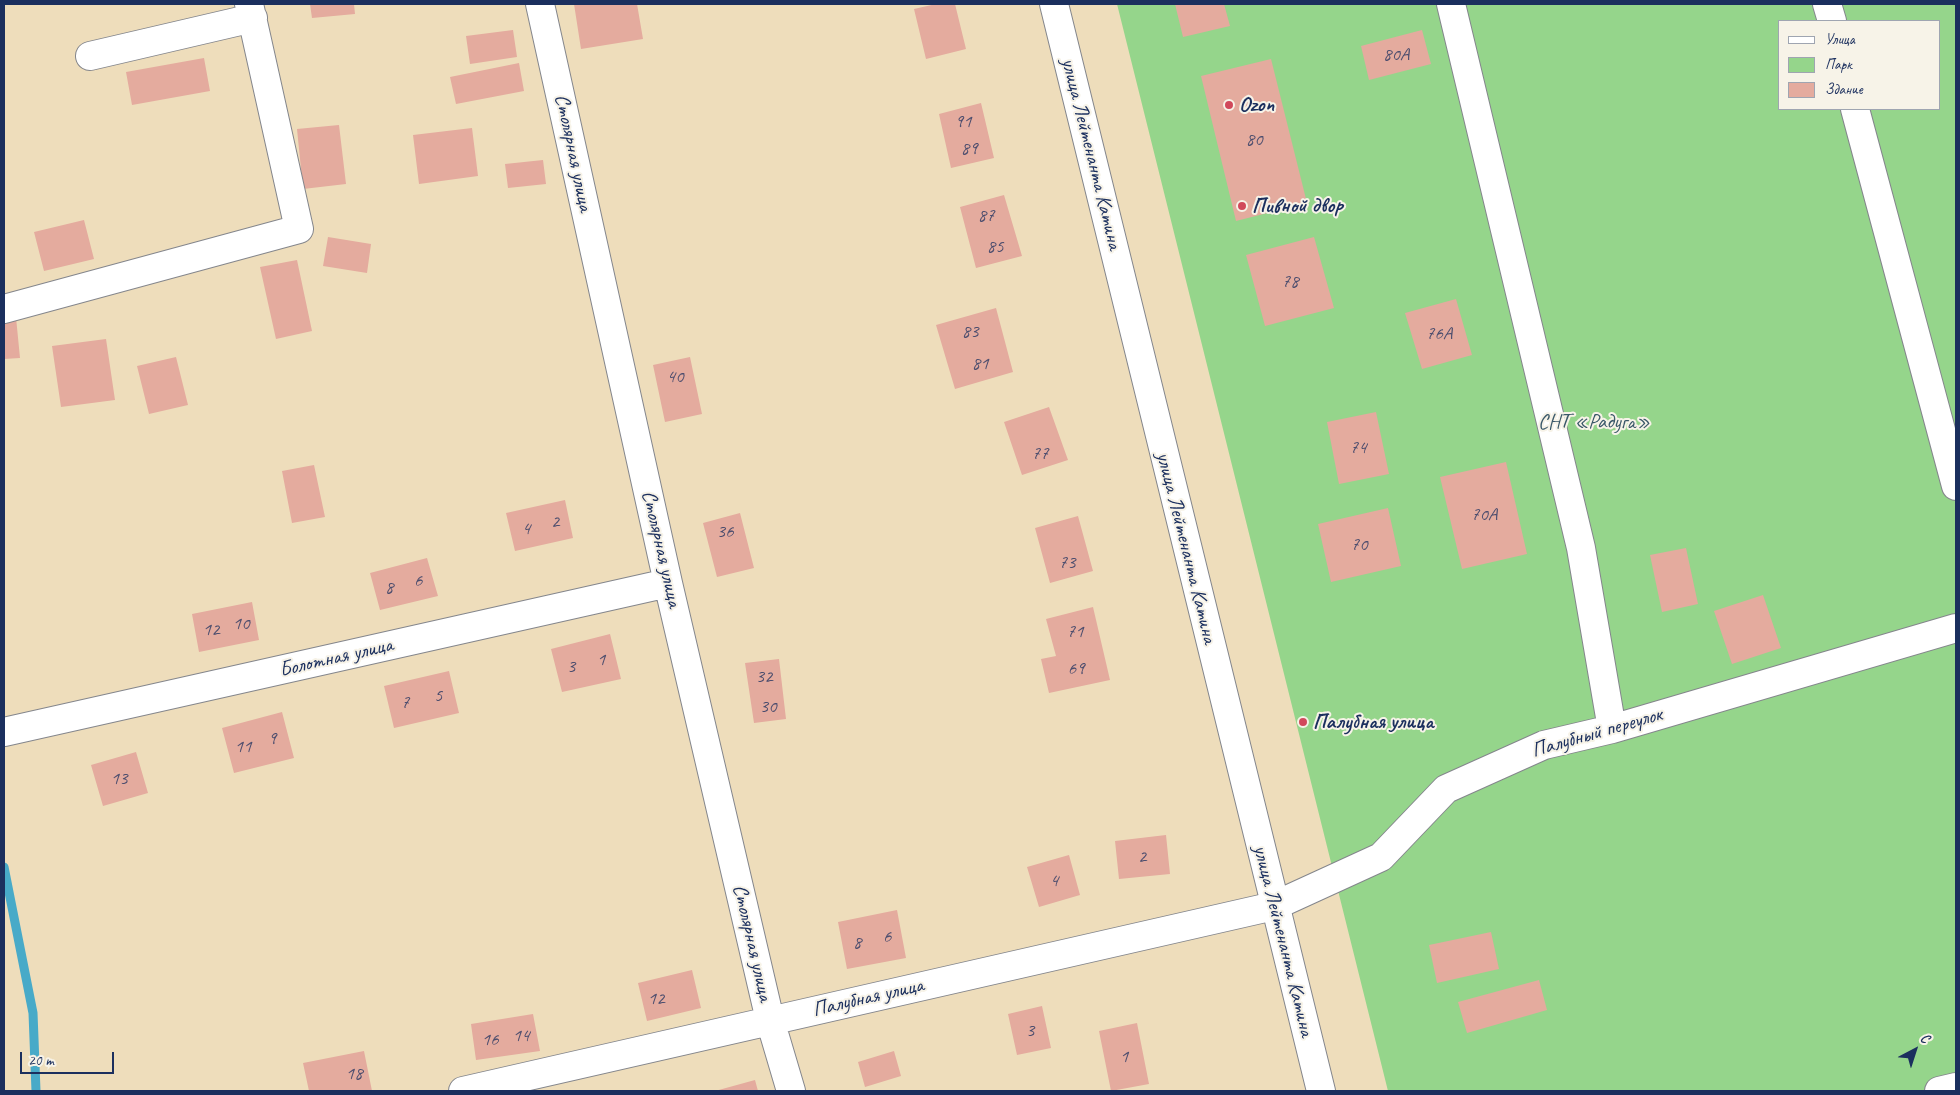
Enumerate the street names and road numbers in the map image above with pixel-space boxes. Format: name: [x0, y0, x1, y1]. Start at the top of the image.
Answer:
street label: улица Лейтенанта Катина: [1055, 56, 1127, 252]
street label: Столярная улица: [548, 92, 598, 214]
street label: улица Лейтенанта Катина: [1150, 450, 1222, 646]
street label: Столярная улица: [635, 488, 687, 610]
street label: Болотная улица: [277, 633, 395, 683]
street label: Палубный переулок: [1529, 702, 1665, 764]
street label: улица Лейтенанта Катина: [1247, 843, 1319, 1039]
street label: Столярная улица: [726, 882, 778, 1004]
street label: Палубная улица: [810, 973, 926, 1023]

